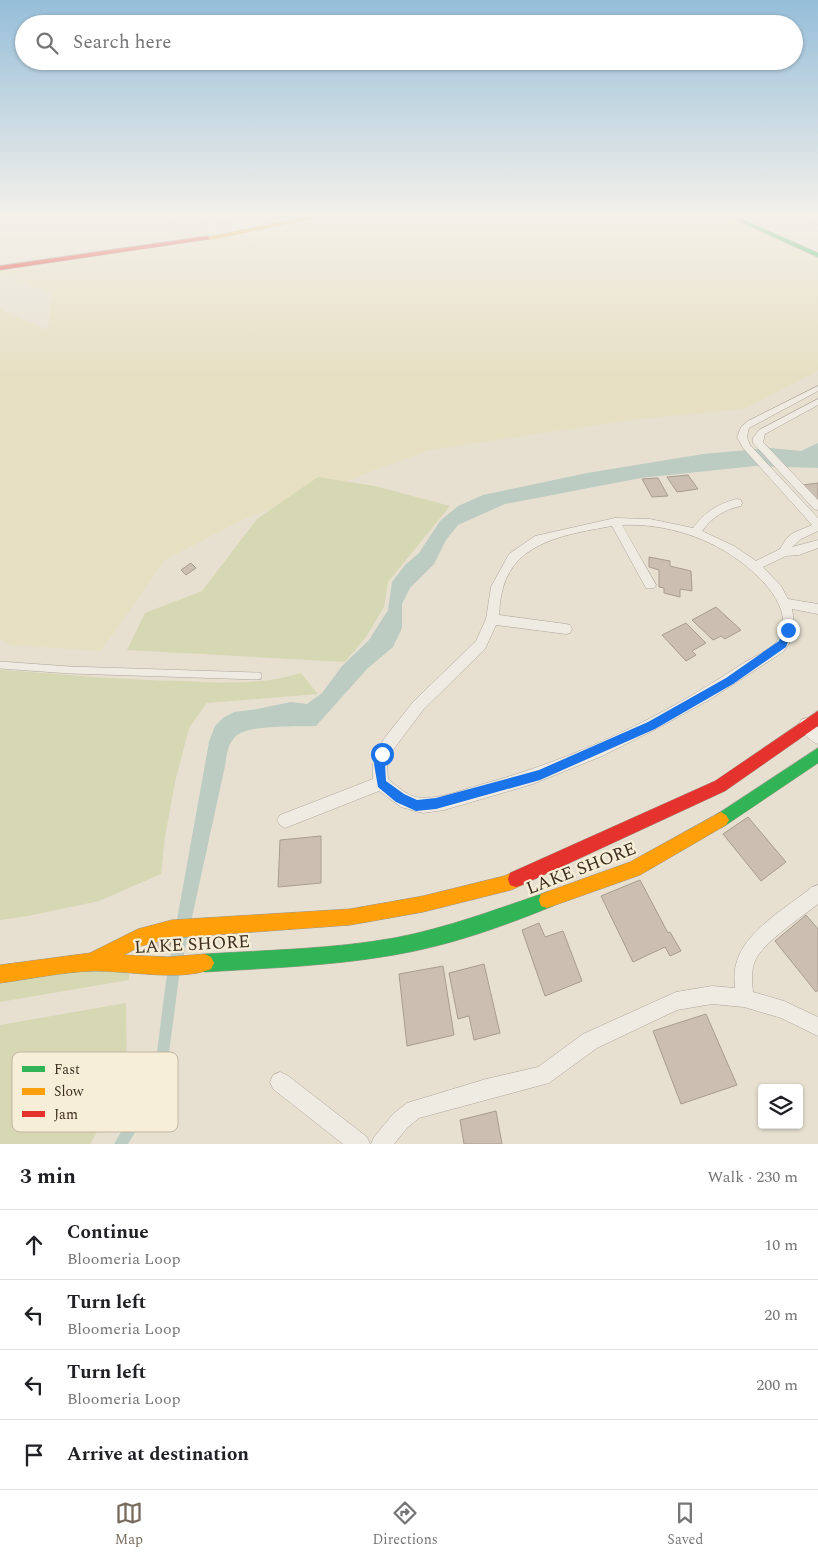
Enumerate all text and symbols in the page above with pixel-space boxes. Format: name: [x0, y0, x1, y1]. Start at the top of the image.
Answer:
search box: [15, 15, 803, 70]
text: Search here: [73, 28, 172, 57]
icon: search: [33, 29, 61, 57]
route end: [777, 619, 800, 642]
route start: [371, 743, 394, 766]
street label: LAKE SHORE: [522, 835, 640, 902]
street label: LAKE SHORE: [133, 928, 251, 961]
legend: [12, 1052, 178, 1132]
text: Fast: [54, 1059, 80, 1080]
text: Slow: [54, 1081, 84, 1102]
map controls: [758, 1084, 803, 1129]
button: layers: [758, 1084, 803, 1129]
text: Jam: [54, 1104, 78, 1125]
text: 3 min: [20, 1161, 76, 1193]
text: Walk · 230 m: [707, 1165, 798, 1189]
text: Continue: [67, 1218, 149, 1247]
icon: ahead: [20, 1231, 48, 1259]
text: 10 m: [764, 1233, 798, 1257]
text: Bloomeria Loop: [67, 1247, 181, 1271]
text: Turn left: [67, 1288, 146, 1317]
icon: left: [20, 1301, 48, 1329]
text: 20 m: [764, 1303, 798, 1327]
text: Bloomeria Loop: [67, 1317, 181, 1341]
text: Turn left: [67, 1358, 146, 1387]
icon: left: [20, 1371, 48, 1399]
text: 200 m: [756, 1373, 798, 1397]
text: Bloomeria Loop: [67, 1387, 181, 1411]
text: Arrive at destination: [67, 1440, 249, 1469]
icon: arrive: [20, 1441, 48, 1469]
tab: Map: [115, 1499, 143, 1550]
tab: Directions: [372, 1499, 438, 1550]
tab: Saved: [667, 1499, 703, 1550]

